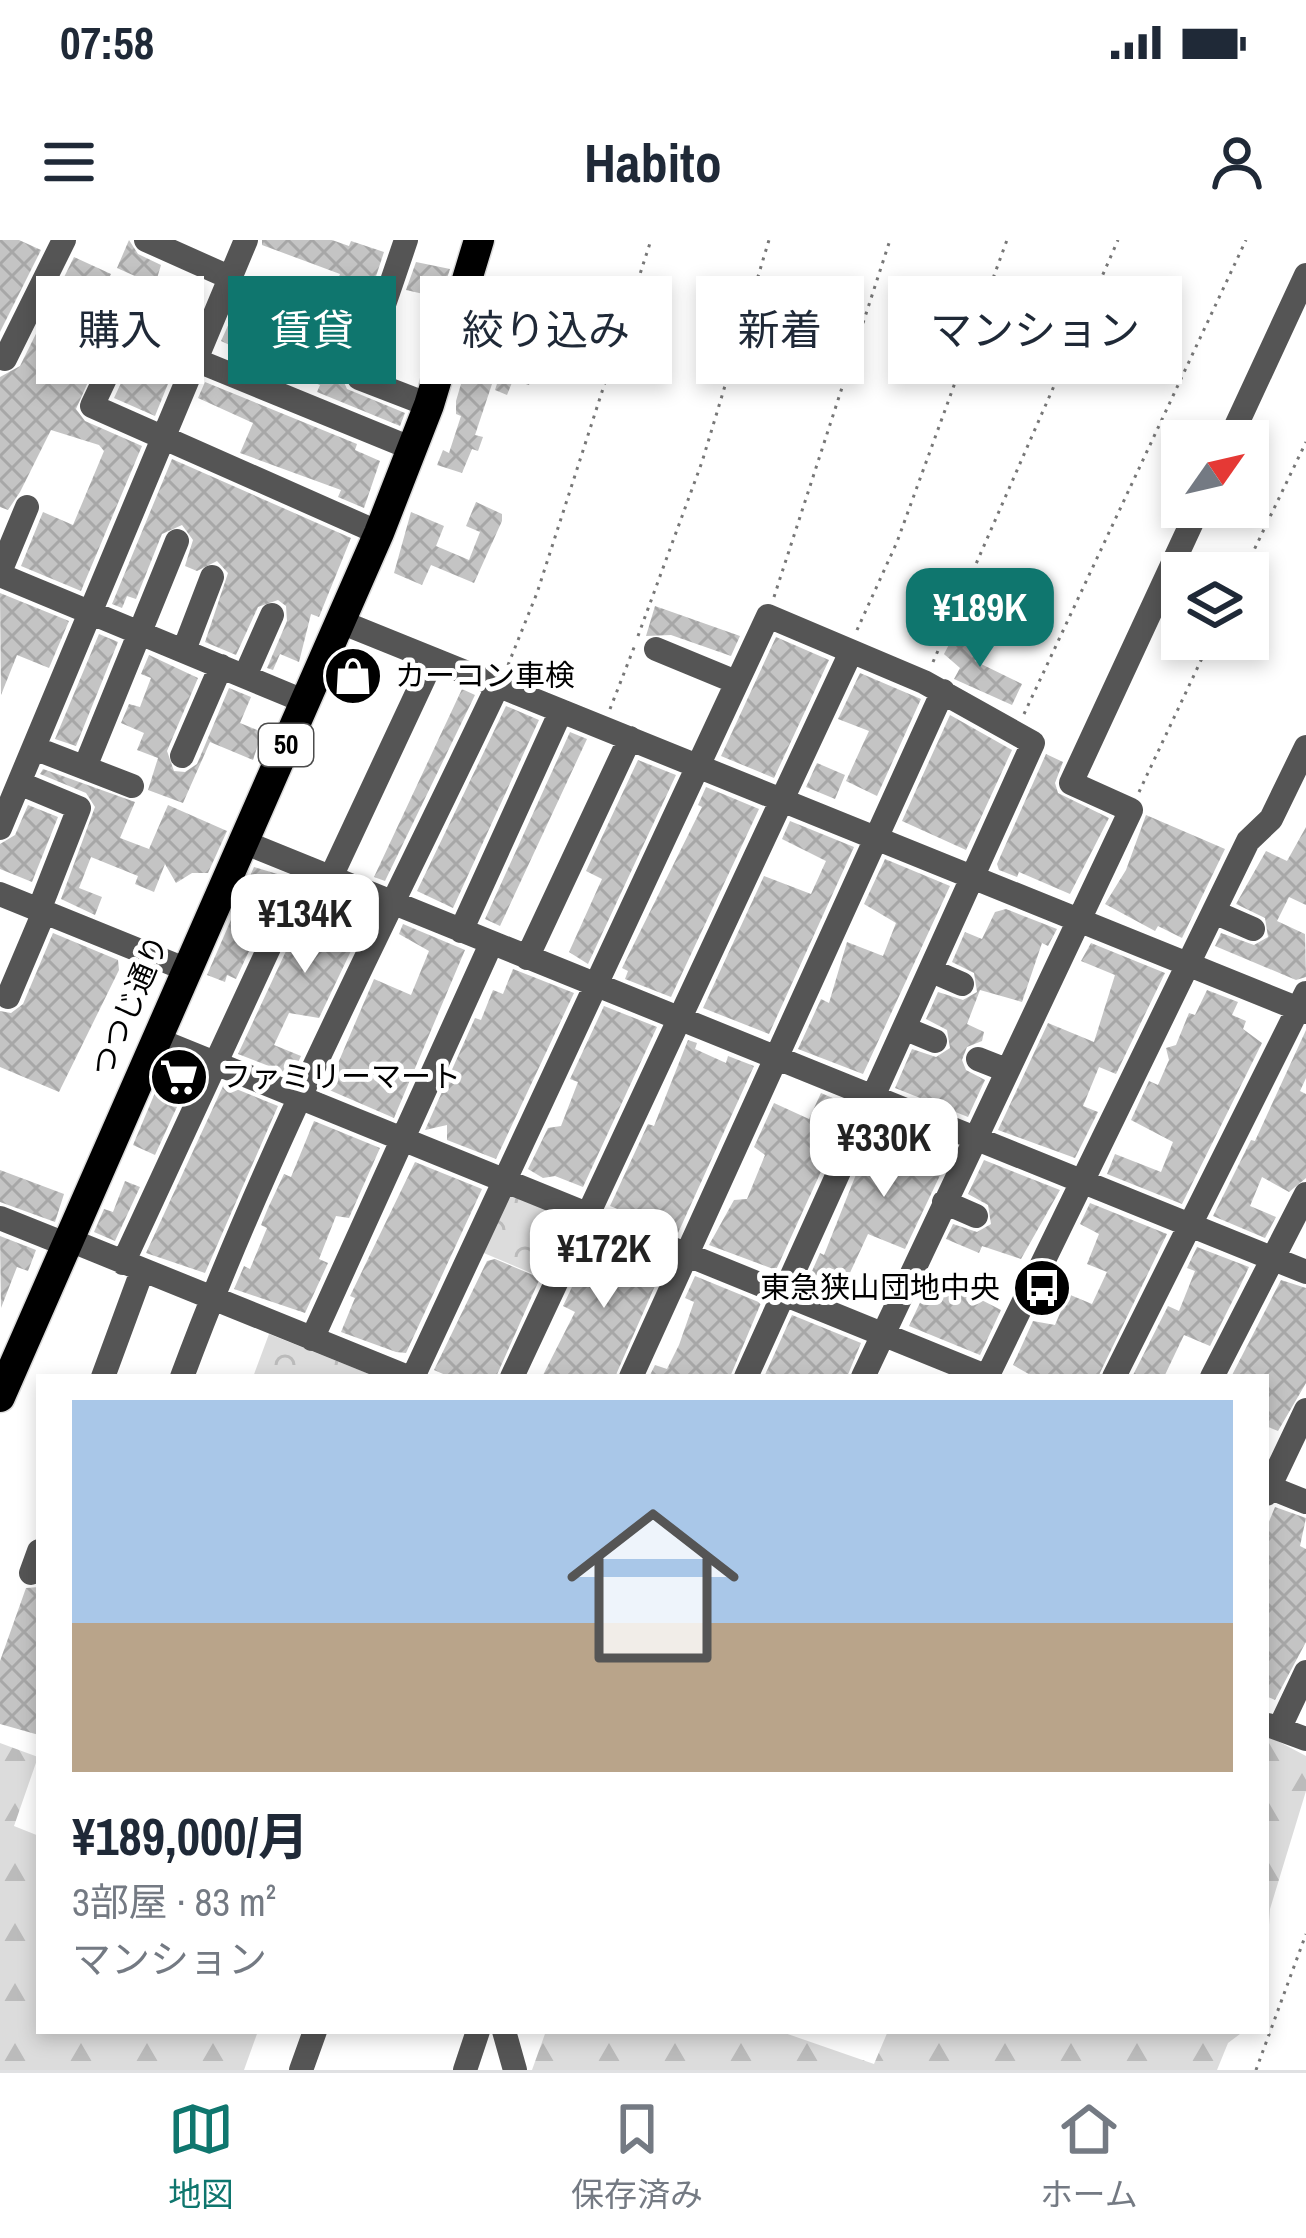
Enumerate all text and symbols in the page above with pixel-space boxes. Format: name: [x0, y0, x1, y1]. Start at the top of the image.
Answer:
text: 07:58: [60, 12, 154, 73]
text: Habito: [584, 126, 722, 199]
icon: menu: [36, 129, 102, 195]
icon: person: [1204, 129, 1270, 195]
chip: 購入: [36, 276, 204, 384]
chip: 賃貸: [228, 276, 396, 384]
chip: 絞り込み: [420, 276, 672, 384]
chip: 新着: [696, 276, 864, 384]
chip: マンション: [888, 276, 1182, 384]
north arrow: [1161, 420, 1269, 528]
map controls: [1161, 420, 1269, 660]
button: layers: [1161, 552, 1269, 660]
pin: ¥189K: [896, 568, 1064, 670]
text: ¥189K: [933, 581, 1027, 633]
shop icon: カーコン車検: [322, 645, 384, 707]
place label: カーコン車検: [395, 655, 575, 695]
road number: 50: [259, 724, 313, 766]
pin: ¥134K: [221, 874, 389, 976]
text: ¥134K: [258, 887, 352, 939]
street label: つつじ通り: [81, 929, 177, 1082]
supermarket icon: ファミリーマート: [148, 1046, 210, 1108]
place label: ファミリーマート: [221, 1056, 461, 1096]
pin: ¥330K: [800, 1098, 968, 1200]
text: ¥330K: [837, 1111, 931, 1163]
pin: ¥172K: [520, 1209, 688, 1311]
text: ¥172K: [557, 1222, 651, 1274]
bus stop icon: 東急狭山団地中央: [1011, 1257, 1073, 1319]
place label: 東急狭山団地中央: [760, 1267, 1000, 1307]
icon: home: [545, 1478, 761, 1694]
text: ¥189,000/月: [72, 1802, 309, 1871]
text: 3部屋 · 83 m²: [72, 1876, 276, 1928]
text: マンション: [72, 1933, 267, 1985]
tab: 地図: [168, 2096, 234, 2216]
tab: 保存済み: [571, 2096, 703, 2216]
tab: ホーム: [1040, 2096, 1138, 2216]

